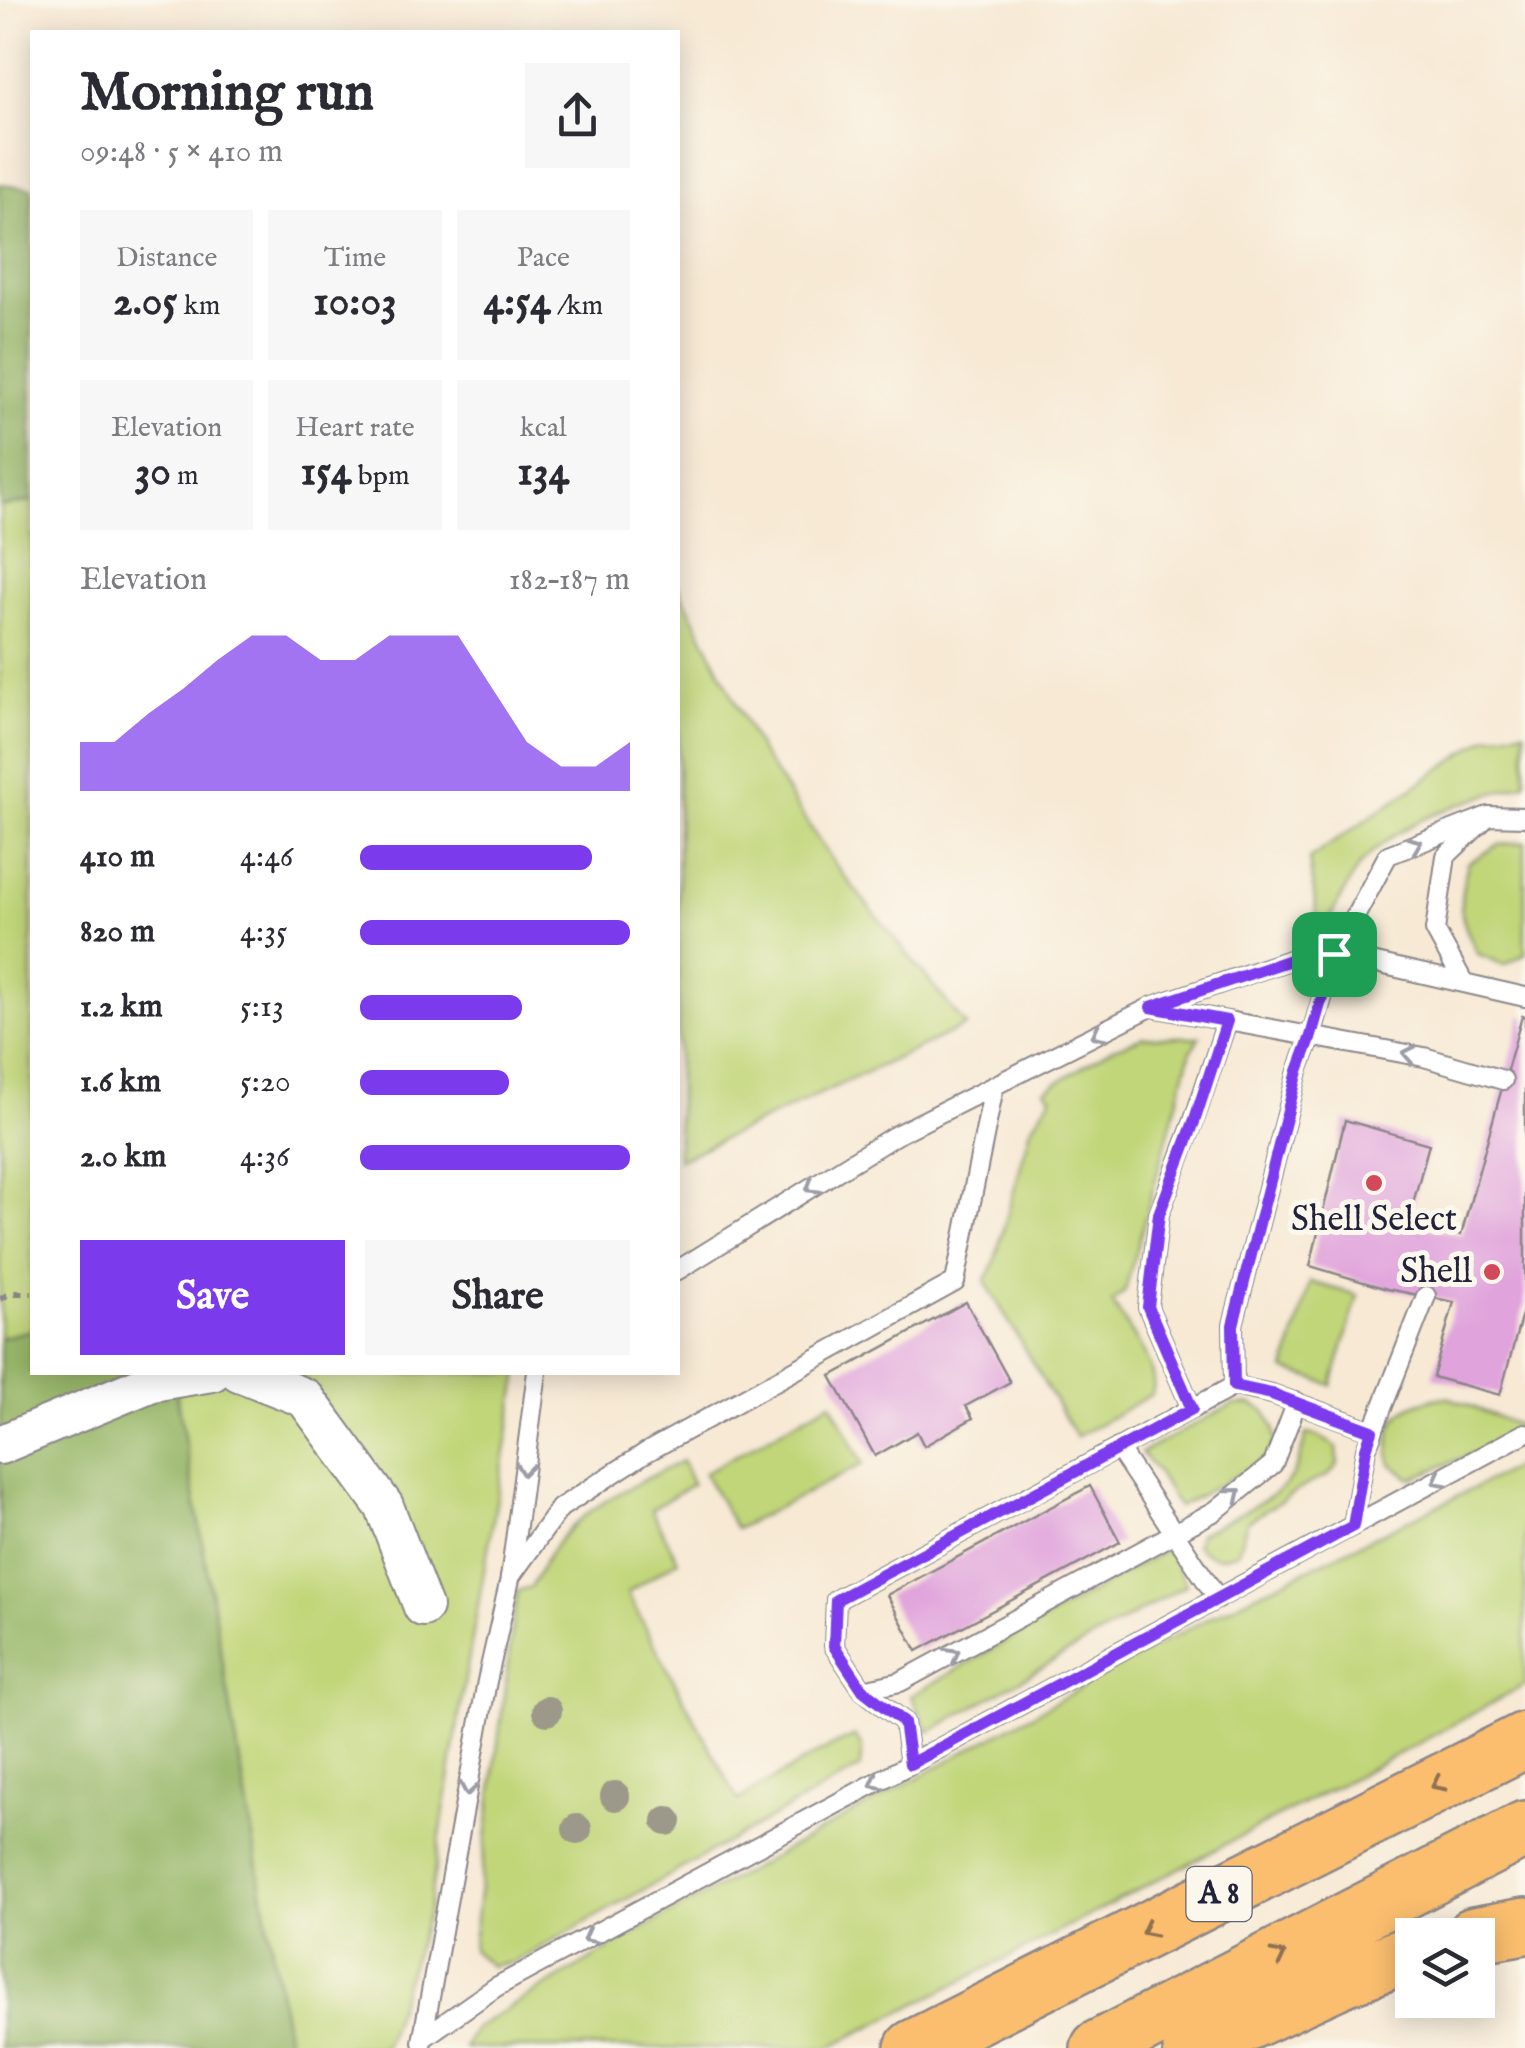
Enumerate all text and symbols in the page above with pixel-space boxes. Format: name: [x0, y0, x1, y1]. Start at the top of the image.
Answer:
text: Morning run: [80, 59, 374, 129]
button: share: [525, 63, 630, 168]
text: 09:48 · 5 × 410 m: [80, 132, 283, 173]
text: Distance: [116, 241, 217, 276]
text: Time: [324, 241, 386, 276]
text: Pace: [517, 241, 570, 276]
text: 2.05: [113, 276, 178, 329]
text: 10:03: [313, 276, 397, 329]
text: 4:54: [484, 276, 551, 329]
text: km: [178, 289, 220, 324]
text: /km: [551, 289, 603, 324]
text: Elevation: [111, 411, 222, 446]
text: Heart rate: [295, 411, 415, 446]
text: kcal: [520, 411, 567, 446]
text: 30: [135, 446, 171, 499]
text: 154: [300, 446, 352, 499]
text: 134: [517, 446, 569, 499]
text: m: [171, 459, 199, 494]
text: bpm: [352, 459, 410, 494]
text: Elevation: [80, 560, 207, 601]
text: 182–187 m: [509, 560, 630, 601]
one-way arrow: [1405, 836, 1423, 856]
text: 410 m: [80, 837, 155, 878]
text: 4:46: [240, 837, 293, 878]
text: 820 m: [80, 912, 155, 953]
text: 4:35: [240, 912, 288, 953]
pin: [1292, 912, 1377, 997]
icon: arrive: [1307, 927, 1362, 982]
text: 1.2 km: [80, 987, 163, 1028]
text: 5:13: [240, 987, 284, 1028]
one-way arrow: [1091, 1021, 1109, 1041]
one-way arrow: [1401, 1044, 1418, 1065]
text: 1.6 km: [80, 1062, 161, 1103]
text: 5:20: [240, 1062, 291, 1103]
text: 2.0 km: [80, 1137, 166, 1178]
text: 4:36: [240, 1137, 290, 1178]
marker: Shell Select: [1363, 1172, 1385, 1194]
one-way arrow: [805, 1175, 823, 1194]
place label: Shell Select: [1291, 1198, 1457, 1243]
button: Save: [80, 1240, 345, 1355]
button: Share: [365, 1240, 630, 1355]
place label: Shell: [1400, 1250, 1472, 1295]
marker: Shell: [1481, 1261, 1503, 1283]
one-way arrow: [514, 1462, 535, 1478]
one-way arrow: [1432, 1467, 1450, 1487]
one-way arrow: [1224, 1488, 1242, 1506]
one-way arrow: [942, 1646, 960, 1666]
one-way arrow: [868, 1771, 886, 1790]
one-way arrow: [1430, 1771, 1448, 1791]
one-way arrow: [458, 1781, 479, 1797]
road number: A 8: [1186, 1867, 1252, 1921]
one-way arrow: [1140, 1918, 1158, 1937]
map controls: [1395, 1918, 1495, 2018]
button: layers: [1395, 1918, 1495, 2018]
one-way arrow: [582, 1925, 600, 1944]
one-way arrow: [1268, 1949, 1286, 1968]

